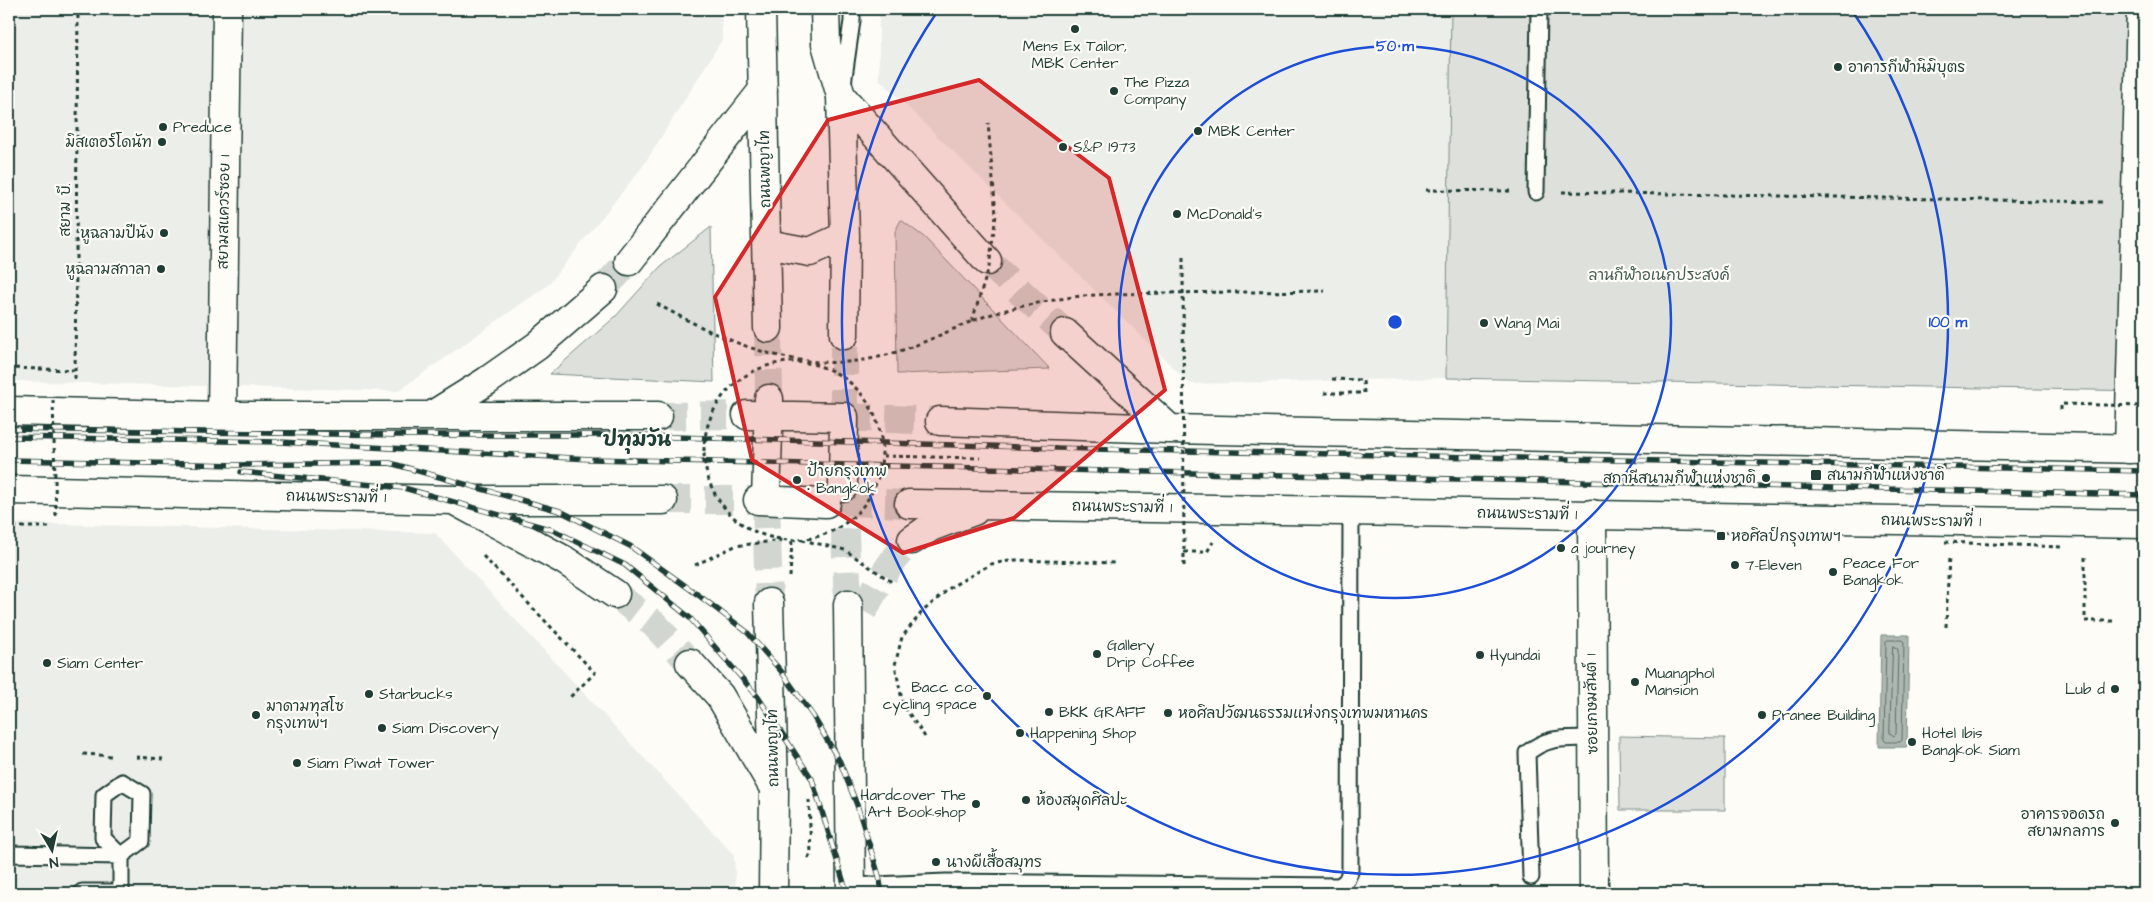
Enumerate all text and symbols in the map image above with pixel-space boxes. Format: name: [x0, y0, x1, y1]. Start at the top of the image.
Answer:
marker: Mens Ex Tailor, MBK Center: [1069, 23, 1081, 35]
place label: Mens Ex Tailor, MBK Center: [1023, 36, 1127, 74]
text: 50 m: [1376, 36, 1414, 57]
place label: อาคารกีฬานิมิบุตร: [1848, 57, 1965, 78]
marker: อาคารกีฬานิมิบุตร: [1832, 61, 1844, 73]
place label: The Pizza Company: [1124, 72, 1190, 111]
marker: The Pizza Company: [1108, 85, 1120, 97]
place label: Preduce: [173, 117, 232, 138]
marker: Preduce: [157, 121, 169, 133]
place label: MBK Center: [1208, 121, 1295, 142]
marker: MBK Center: [1192, 125, 1204, 137]
street label: ถนนพญาไท: [754, 130, 776, 208]
place label: มิสเตอร์โดนัท: [65, 132, 152, 153]
marker: มิสเตอร์โดนัท: [156, 136, 168, 148]
place label: S&P 1973: [1073, 137, 1136, 158]
marker: S&P 1973: [1057, 141, 1069, 153]
street label: สยามสแควร์ซอย 1: [213, 154, 236, 270]
street label: สยาม บี.: [55, 183, 76, 237]
place label: McDonald's: [1187, 204, 1263, 225]
marker: McDonald's: [1171, 208, 1183, 220]
place label: หูฉลามปีนัง: [80, 223, 154, 244]
marker: หูฉลามปีนัง: [158, 227, 170, 239]
place label: หูฉลามสกาลา: [65, 259, 151, 280]
marker: หูฉลามสกาลา: [155, 263, 167, 275]
park label: ลานกีฬาอเนกประสงค์: [1588, 265, 1730, 286]
text: 100 m: [1929, 312, 1968, 333]
centre of rings: [1386, 313, 1404, 331]
place label: Wang Mai: [1494, 313, 1560, 335]
marker: Wang Mai: [1478, 317, 1490, 329]
district label: ปทุมวัน: [603, 426, 672, 454]
place label: ป้ายกรุงเทพ • Bangkok: [807, 461, 887, 500]
place label: สนามกีฬาแห่งชาติ: [1827, 465, 1945, 486]
place label: สถานีสนามกีฬาแห่งชาติ: [1603, 468, 1756, 489]
marker: สนามกีฬาแห่งชาติ: [1809, 468, 1823, 482]
marker: สถานีสนามกีฬาแห่งชาติ: [1760, 472, 1772, 484]
marker: ป้ายกรุงเทพ • Bangkok: [791, 474, 803, 486]
street label: ถนนพระรามที่ 1: [286, 482, 386, 508]
street label: ถนนพระรามที่ 1: [1072, 492, 1172, 518]
street label: ถนนพระรามที่ 1: [1477, 499, 1577, 525]
street label: ถนนพระรามที่ 1: [1881, 506, 1981, 532]
place label: หอศิลป์กรุงเทพฯ: [1731, 526, 1842, 547]
marker: หอศิลป์กรุงเทพฯ: [1715, 530, 1727, 542]
place label: a journey: [1571, 538, 1635, 560]
marker: a journey: [1555, 542, 1567, 554]
place label: Peace For Bangkok: [1843, 553, 1919, 592]
place label: 7-Eleven: [1745, 555, 1802, 576]
marker: 7-Eleven: [1729, 559, 1741, 571]
marker: Peace For Bangkok: [1827, 566, 1839, 578]
place label: Gallery Drip Coffee: [1107, 635, 1195, 673]
place label: Hyundai: [1490, 645, 1541, 667]
marker: Gallery Drip Coffee: [1091, 648, 1103, 660]
marker: Hyundai: [1474, 649, 1486, 661]
place label: Siam Center: [57, 653, 143, 674]
street label: ซอยเกษมสันต์ 1: [1581, 653, 1603, 755]
marker: Siam Center: [41, 657, 53, 669]
place label: Muangphol Mansion: [1645, 663, 1714, 701]
marker: Muangphol Mansion: [1629, 676, 1641, 688]
place label: Bacc co- cycling space: [883, 677, 977, 716]
place label: Lub d: [2065, 679, 2105, 700]
marker: Lub d: [2109, 683, 2121, 695]
place label: Starbucks: [379, 684, 453, 705]
marker: Starbucks: [363, 688, 375, 700]
marker: Bacc co- cycling space: [981, 690, 993, 702]
place label: มาดามทุสโซ กรุงเทพฯ: [266, 696, 344, 734]
place label: BKK GRAFF: [1059, 702, 1146, 723]
place label: หอศิลปวัฒนธรรมแห่งกรุงเทพมหานคร: [1178, 703, 1428, 724]
place label: Pranee Building: [1772, 705, 1876, 727]
marker: BKK GRAFF: [1043, 706, 1055, 718]
marker: หอศิลปวัฒนธรรมแห่งกรุงเทพมหานคร: [1162, 707, 1174, 719]
marker: มาดามทุสโซ กรุงเทพฯ: [250, 709, 262, 721]
street label: ถนนพญาไท: [762, 709, 784, 787]
marker: Pranee Building: [1756, 709, 1768, 721]
place label: Siam Discovery: [392, 718, 499, 740]
marker: Siam Discovery: [376, 722, 388, 734]
place label: Happening Shop: [1030, 723, 1136, 745]
place label: Hotel Ibis Bangkok Siam: [1922, 723, 2020, 762]
marker: Happening Shop: [1014, 727, 1026, 739]
marker: Hotel Ibis Bangkok Siam: [1906, 736, 1918, 748]
place label: Siam Piwat Tower: [307, 753, 434, 774]
marker: Siam Piwat Tower: [291, 757, 303, 769]
place label: Hardcover The Art Bookshop: [860, 785, 966, 823]
place label: ห้องสมุดศิลปะ: [1036, 790, 1127, 811]
marker: ห้องสมุดศิลปะ: [1020, 794, 1032, 806]
marker: Hardcover The Art Bookshop: [970, 798, 982, 810]
place label: อาคารจอดรถ สยามกลการ: [2021, 804, 2105, 842]
marker: อาคารจอดรถ สยามกลการ: [2109, 817, 2121, 829]
north arrow: [28, 824, 78, 874]
place label: นางผีเสื้อสมุทร: [946, 848, 1042, 873]
text: N: [48, 851, 60, 872]
marker: นางผีเสื้อสมุทร: [930, 856, 942, 868]

